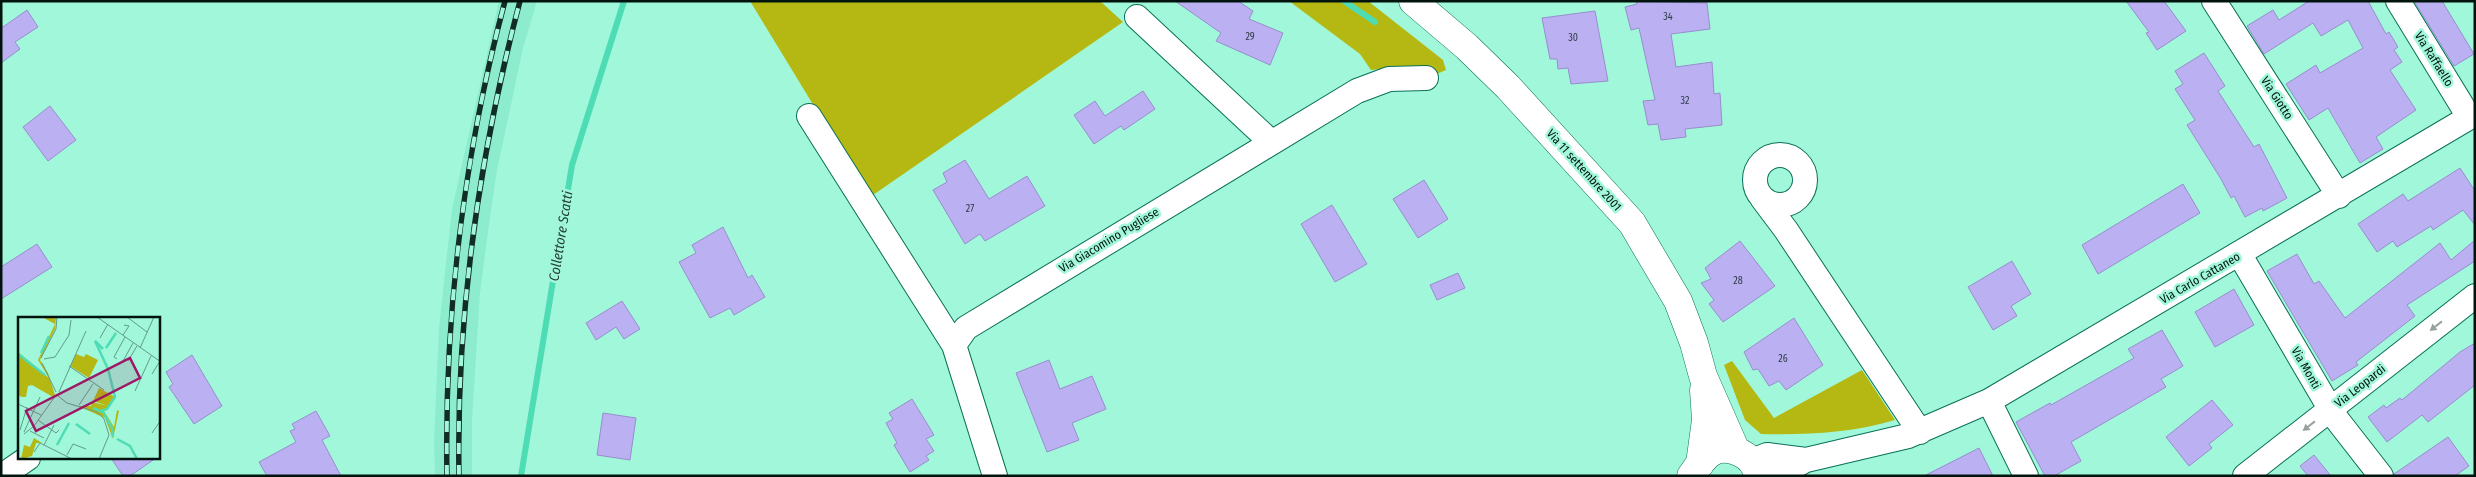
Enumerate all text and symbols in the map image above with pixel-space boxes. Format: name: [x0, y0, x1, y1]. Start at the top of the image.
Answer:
house number: 34: [1663, 11, 1673, 23]
street label: Via Raffaello: [2412, 29, 2456, 89]
house number: 29: [1245, 31, 1255, 43]
house number: 30: [1568, 32, 1578, 44]
street label: Via Giotto: [2258, 74, 2296, 122]
house number: 32: [1681, 95, 1690, 107]
street label: Via 11 settembre 2001: [1544, 126, 1624, 214]
water label: Collettore Scatti: [545, 189, 577, 282]
house number: 27: [966, 203, 974, 215]
street label: Via Giacomino Pugliese: [1057, 205, 1161, 275]
street label: Via Carlo Cattaneo: [2157, 249, 2243, 307]
house number: 28: [1733, 275, 1743, 287]
inset map: [18, 317, 160, 460]
one-way arrow: [2430, 321, 2443, 331]
street label: Via Monti: [2288, 345, 2324, 391]
house number: 26: [1778, 353, 1788, 365]
street label: Via Leopardi: [2332, 362, 2388, 410]
one-way arrow: [2302, 421, 2315, 432]

